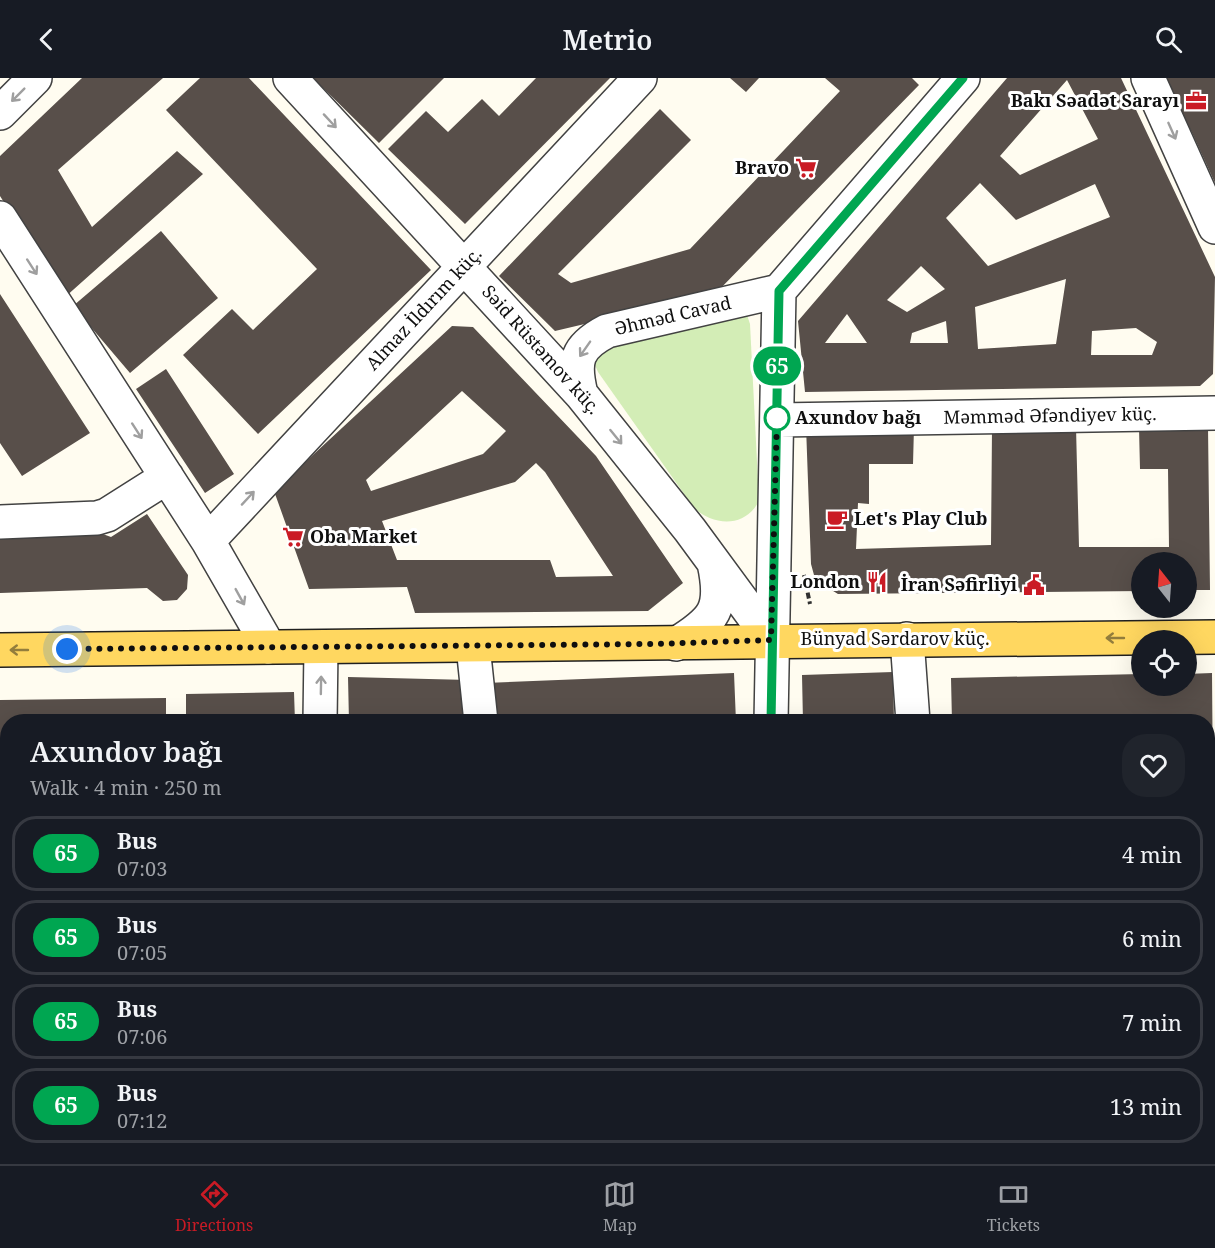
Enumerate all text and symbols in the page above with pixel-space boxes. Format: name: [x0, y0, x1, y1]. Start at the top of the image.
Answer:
text: Metrio: [563, 21, 653, 58]
icon: back: [30, 23, 63, 56]
icon: search: [1152, 23, 1185, 56]
one-way arrow: [10, 88, 25, 103]
place label: Bakı Səadət Sarayı: [1011, 88, 1180, 112]
office icon: Bakı Səadət Sarayı: [1184, 89, 1208, 113]
one-way arrow: [323, 113, 337, 128]
one-way arrow: [1167, 122, 1178, 140]
place label: Bravo: [735, 155, 789, 179]
supermarket icon: Bravo: [794, 156, 818, 180]
street label: Almaz İldırım küç.: [360, 242, 486, 375]
one-way arrow: [25, 259, 38, 276]
street label: Səid Rüstəmov küç.: [477, 280, 606, 419]
street label: Əhməd Cavad: [612, 290, 733, 340]
one-way arrow: [579, 340, 591, 356]
line badge: 65: [750, 346, 804, 386]
text: 65: [765, 352, 789, 380]
street label: Məmməd Əfəndiyev küç.: [943, 401, 1157, 429]
marker: Axundov bağı: [764, 405, 790, 431]
place label: Axundov bağı: [795, 405, 922, 429]
one-way arrow: [131, 423, 143, 439]
one-way arrow: [609, 428, 622, 444]
one-way arrow: [241, 490, 255, 505]
place label: Let's Play Club: [854, 506, 987, 530]
cafe icon: Let's Play Club: [825, 507, 849, 531]
place label: Oba Market: [310, 524, 417, 548]
supermarket icon: Oba Market: [281, 525, 305, 549]
north arrow: [1131, 552, 1197, 618]
map controls: [1131, 552, 1197, 696]
place label: London: [790, 569, 860, 593]
restaurant icon: London: [865, 570, 889, 594]
place label: İran Səfirliyi: [901, 572, 1018, 596]
public building icon: İran Səfirliyi: [1022, 573, 1046, 597]
one-way arrow: [234, 588, 246, 605]
street label: Bünyad Sərdarov küç.: [801, 626, 989, 650]
button: locate: [1131, 630, 1197, 696]
one-way arrow: [1105, 632, 1125, 644]
your location: [52, 634, 82, 664]
one-way arrow: [10, 644, 30, 656]
one-way arrow: [315, 675, 327, 695]
text: Axundov bağı: [30, 732, 223, 770]
button: heart: [1122, 734, 1185, 797]
text: Walk · 4 min · 250 m: [30, 774, 222, 801]
text: Bus: [117, 825, 157, 855]
text: 65: [54, 839, 78, 867]
text: 4 min: [1122, 839, 1182, 869]
text: 07:03: [117, 855, 167, 882]
text: Bus: [117, 909, 157, 939]
text: 65: [54, 923, 78, 951]
text: 6 min: [1122, 923, 1182, 953]
text: 07:05: [117, 939, 167, 966]
text: Bus: [117, 993, 157, 1023]
text: 65: [54, 1007, 78, 1035]
text: 7 min: [1122, 1007, 1182, 1037]
text: 07:06: [117, 1023, 167, 1050]
text: Bus: [117, 1077, 157, 1107]
text: 65: [54, 1091, 78, 1119]
text: 13 min: [1110, 1091, 1182, 1121]
text: 07:12: [117, 1107, 167, 1134]
tab: Directions: [175, 1178, 253, 1236]
tab: Map: [603, 1178, 637, 1236]
tab: Tickets: [987, 1178, 1040, 1236]

